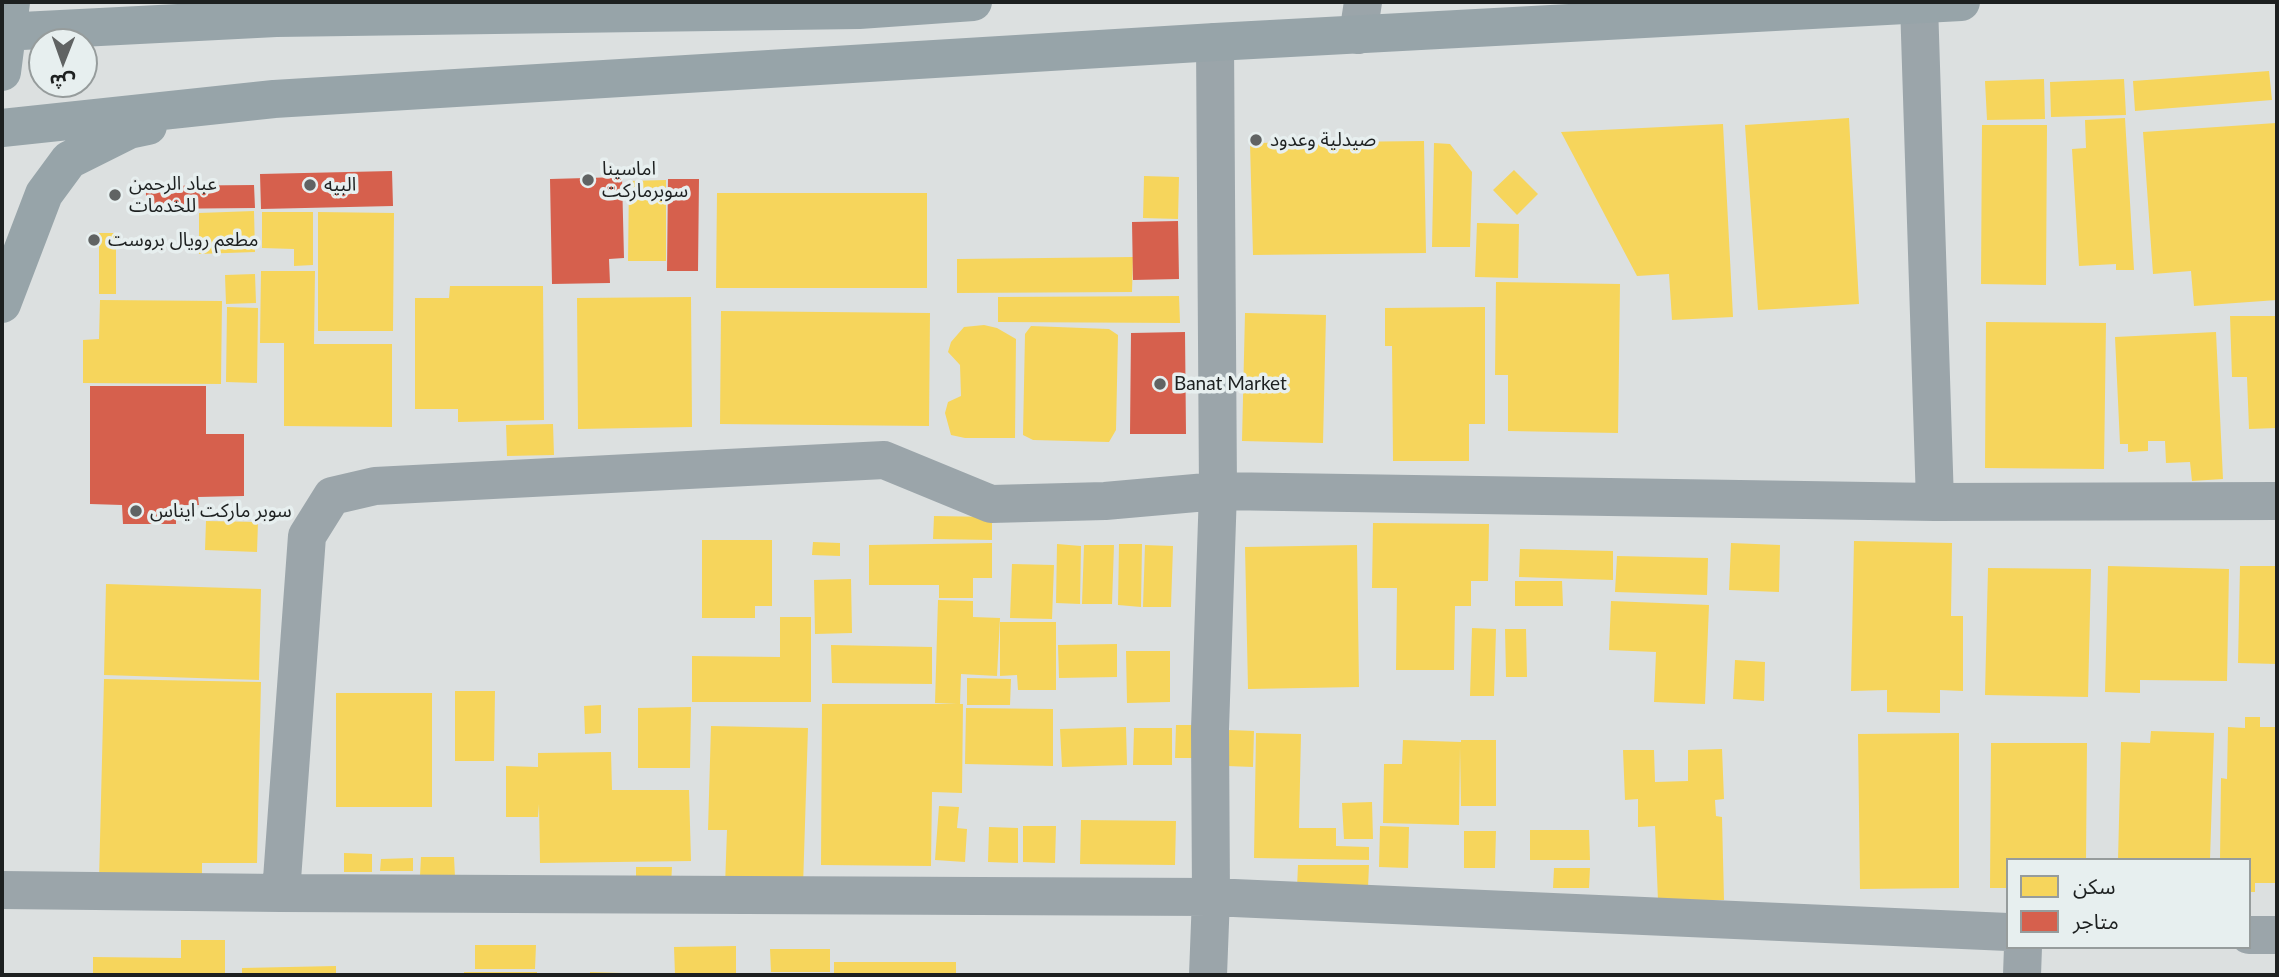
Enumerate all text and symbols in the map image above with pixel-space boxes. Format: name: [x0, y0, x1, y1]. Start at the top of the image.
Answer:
north arrow: [28, 28, 98, 98]
text: ش: [49, 71, 76, 94]
place label: صيدلية وعدود: [1270, 129, 1376, 151]
marker: صيدلية وعدود: [1248, 132, 1264, 148]
place label: اماسينا سوبرماركت: [602, 158, 688, 202]
marker: اماسينا سوبرماركت: [580, 172, 596, 188]
place label: عباد الرحمن للخدمات: [129, 173, 217, 217]
place label: البيه: [324, 174, 356, 196]
marker: البيه: [302, 177, 318, 193]
marker: عباد الرحمن للخدمات: [107, 187, 123, 203]
place label: مطعم رويال بروست: [108, 229, 258, 251]
marker: مطعم رويال بروست: [86, 232, 102, 248]
place label: Banat Market: [1174, 373, 1287, 395]
marker: Banat Market: [1152, 376, 1168, 392]
place label: سوبر ماركت ايناس: [150, 500, 292, 522]
marker: سوبر ماركت ايناس: [128, 503, 144, 519]
legend: [2006, 858, 2251, 949]
text: سكن: [2073, 873, 2115, 898]
text: متاجر: [2073, 908, 2119, 933]

